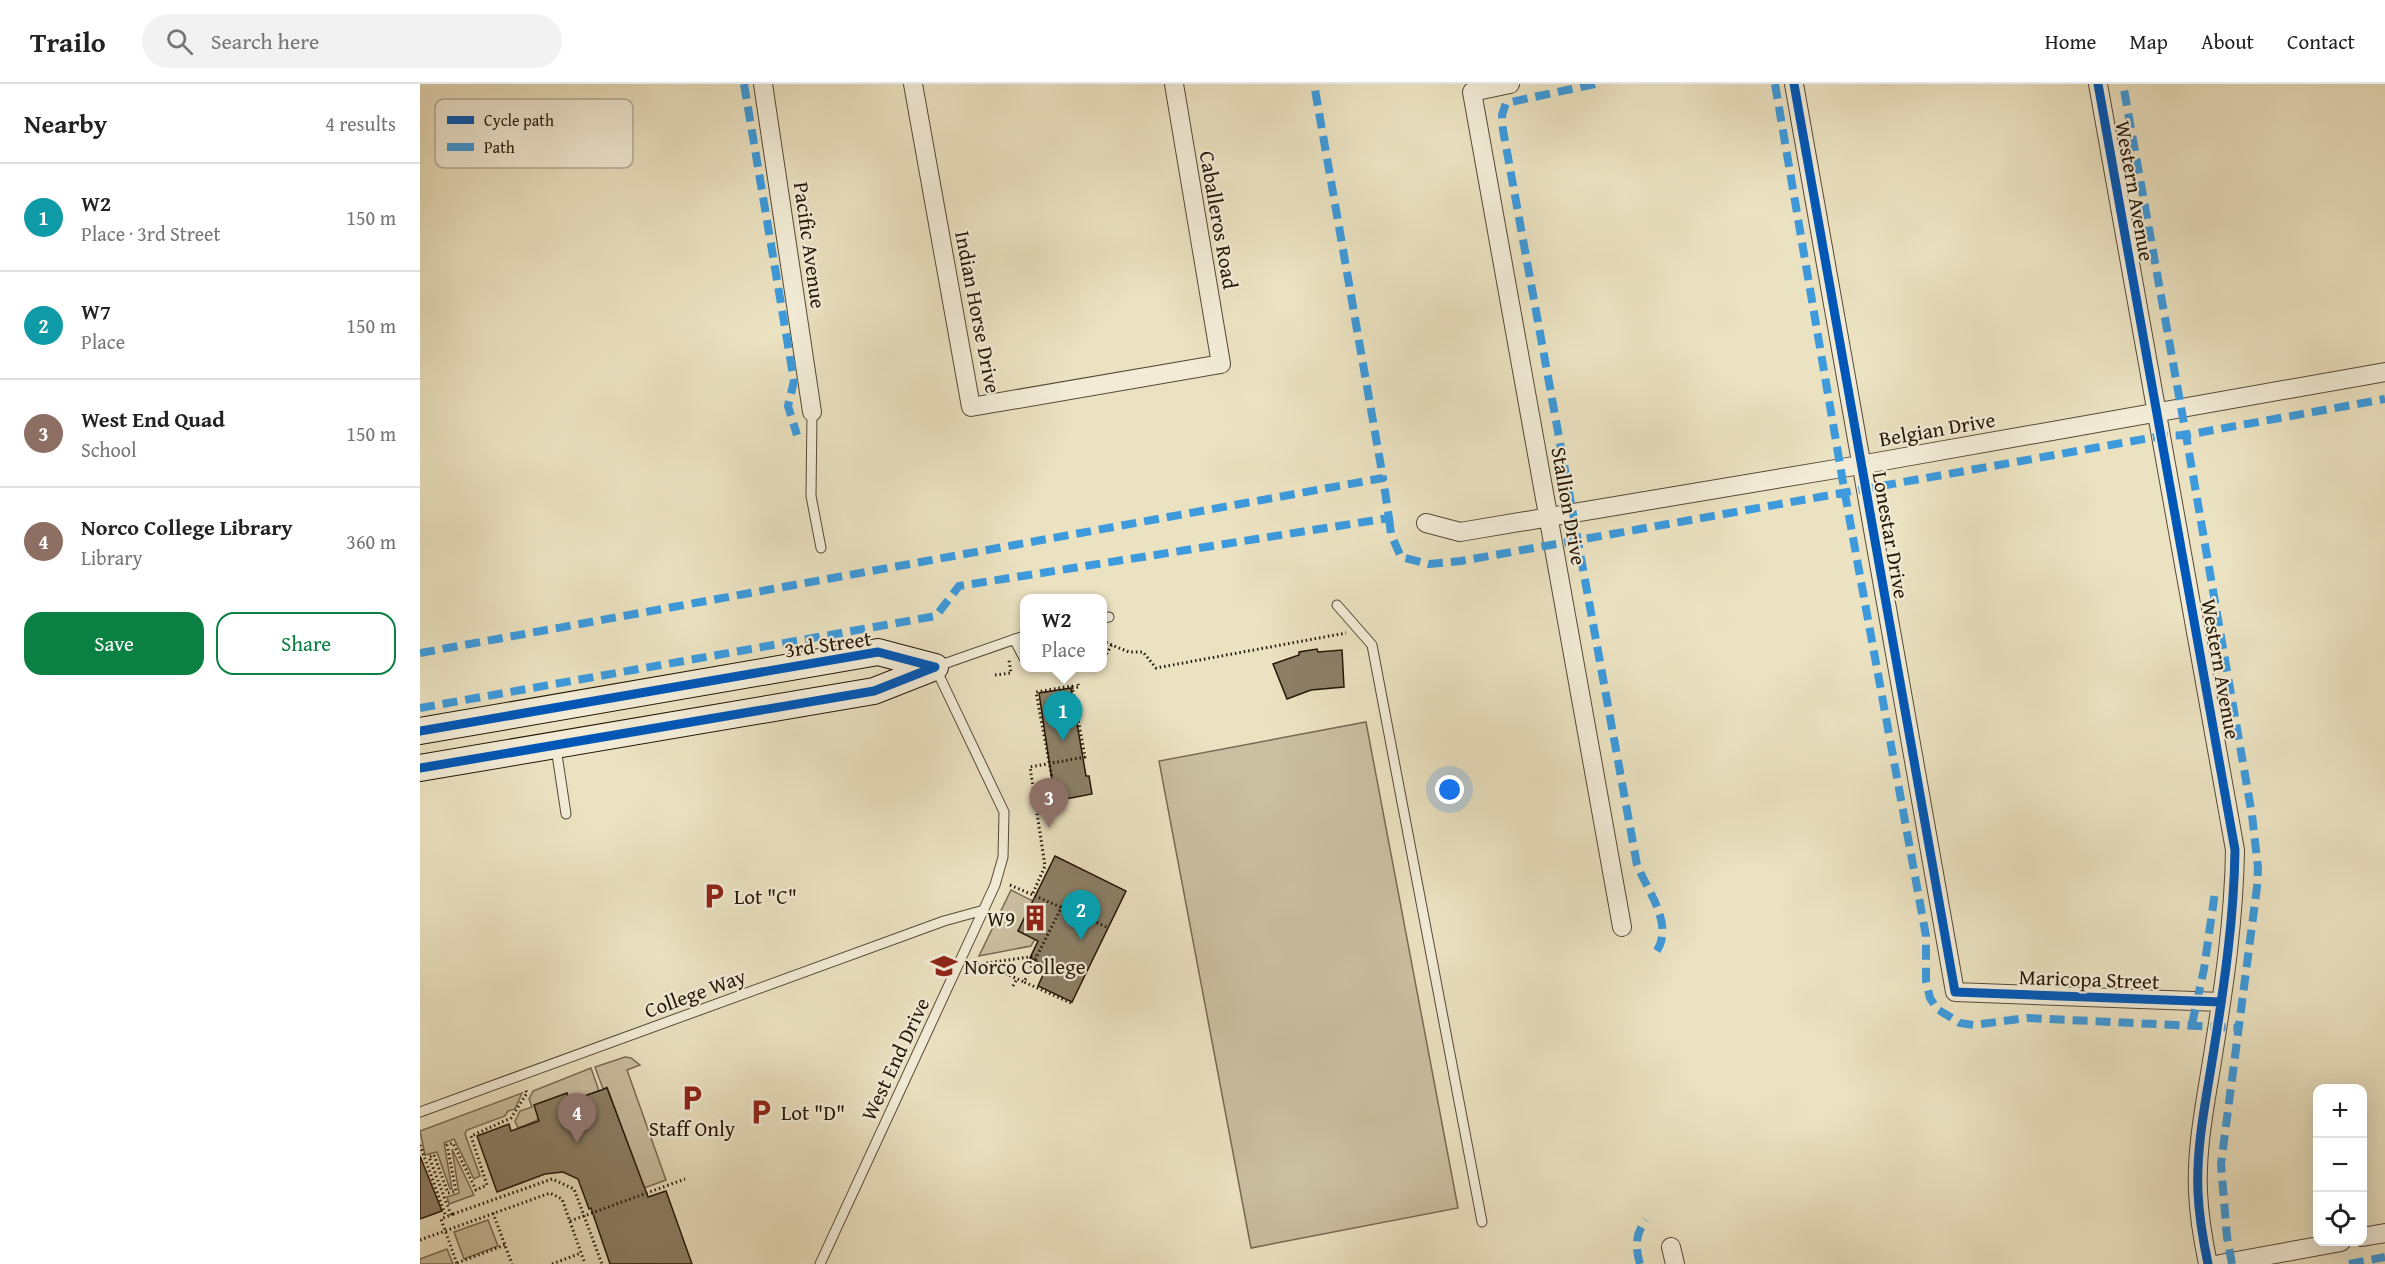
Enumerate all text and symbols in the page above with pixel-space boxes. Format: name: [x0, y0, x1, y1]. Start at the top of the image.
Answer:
search box: [142, 14, 562, 68]
text: Trailo: [30, 21, 106, 62]
icon: search: [163, 25, 196, 58]
text: Search here: [211, 25, 319, 57]
text: Home: [2045, 26, 2096, 57]
text: Map: [2129, 26, 2168, 57]
text: About: [2201, 26, 2254, 57]
text: Contact: [2287, 26, 2355, 57]
legend: [435, 99, 633, 168]
text: Nearby: [24, 104, 107, 143]
text: Cycle path: [484, 108, 554, 132]
text: 4 results: [325, 109, 396, 138]
street label: Western Avenue: [2107, 118, 2163, 264]
text: Path: [484, 135, 515, 159]
street label: Caballeros Road: [1192, 149, 1247, 292]
street label: Pacific Avenue: [786, 180, 834, 310]
text: W2: [81, 187, 111, 219]
text: 1: [38, 203, 49, 232]
text: 150 m: [346, 203, 396, 232]
text: Place · 3rd Street: [81, 219, 221, 248]
street label: Indian Horse Drive: [947, 228, 1009, 396]
text: W7: [81, 295, 111, 327]
text: 2: [38, 311, 49, 340]
text: 150 m: [346, 311, 396, 340]
text: Place: [81, 327, 125, 356]
text: West End Quad: [81, 403, 225, 435]
street label: Belgian Drive: [1876, 404, 1998, 454]
text: 3: [38, 419, 49, 448]
text: 150 m: [346, 419, 396, 448]
text: School: [81, 435, 137, 464]
street label: Stallion Drive: [1543, 444, 1595, 568]
street label: Lonestar Drive: [1865, 469, 1917, 601]
text: Norco College Library: [81, 511, 293, 543]
text: 4: [38, 527, 49, 556]
text: 360 m: [346, 527, 396, 556]
text: Library: [81, 543, 142, 572]
popup: [1020, 594, 1107, 672]
street label: Western Avenue: [2193, 596, 2249, 742]
text: W2: [1041, 603, 1072, 635]
button: Save: [24, 612, 204, 675]
button: Share: [216, 612, 396, 675]
street label: 3rd Street: [783, 622, 874, 665]
text: Place: [1041, 635, 1086, 664]
pin: 1: [1044, 692, 1082, 741]
your location: [1435, 775, 1464, 804]
pin: 3: [1030, 778, 1068, 828]
parking icon: Lot "C": [699, 881, 729, 911]
place label: Lot "C": [734, 881, 797, 912]
pin: 2: [1062, 890, 1100, 940]
place label: W9: [987, 903, 1015, 934]
building icon: W9: [1020, 903, 1050, 933]
school or university icon: Norco College: [929, 951, 959, 981]
place label: Norco College: [964, 951, 1086, 982]
street label: College Way: [640, 960, 751, 1026]
street label: Maricopa Street: [2018, 961, 2160, 997]
street label: West End Drive: [853, 992, 937, 1126]
parking icon: Staff Only: [677, 1083, 707, 1113]
map controls: [2313, 1084, 2367, 1246]
button: +: [2313, 1084, 2367, 1138]
pin: 4: [558, 1094, 596, 1143]
parking icon: Lot "D": [746, 1097, 776, 1127]
place label: Lot "D": [781, 1097, 845, 1128]
place label: Staff Only: [649, 1113, 736, 1144]
button: −: [2313, 1138, 2367, 1192]
button: locate: [2313, 1192, 2367, 1246]

